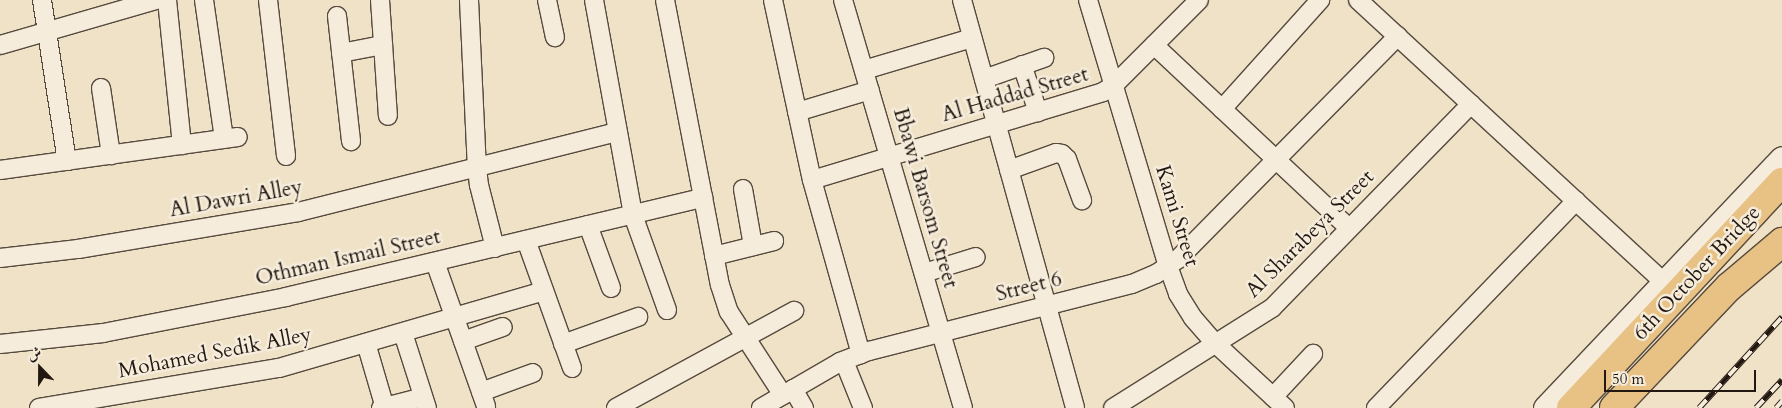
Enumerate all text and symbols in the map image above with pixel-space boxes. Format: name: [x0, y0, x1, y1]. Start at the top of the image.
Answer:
street label: Al Haddad Street: [939, 62, 1091, 128]
street label: Bbawi Barsom Street: [887, 105, 963, 291]
street label: Kami Street: [1150, 162, 1204, 270]
street label: Al Sharabeya Street: [1241, 165, 1379, 303]
street label: Al Dawri Alley: [168, 175, 304, 223]
street label: 6th October Bridge: [1628, 201, 1766, 345]
street label: Othman Ismail Street: [253, 224, 443, 292]
street label: Street 6: [993, 267, 1065, 307]
street label: Mohamed Sedik Alley: [116, 322, 314, 384]
text: ش: [24, 342, 44, 365]
north arrow: [15, 343, 65, 393]
scale bar: [1607, 360, 1760, 392]
text: 50 m: [1612, 369, 1644, 389]

